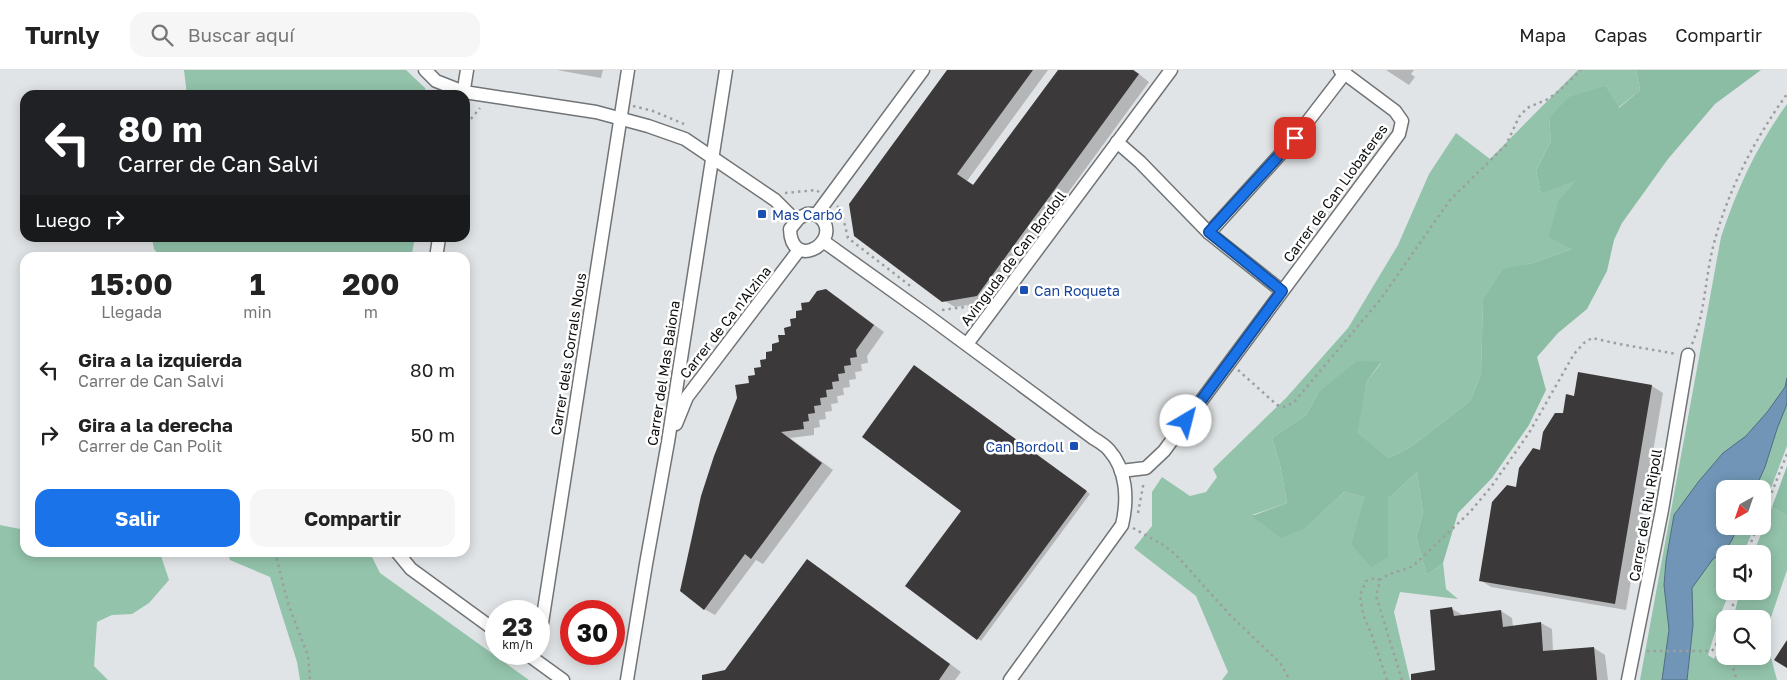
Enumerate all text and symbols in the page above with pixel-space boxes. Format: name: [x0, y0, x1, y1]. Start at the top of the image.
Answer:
search box: [130, 12, 480, 57]
text: Turnly: [25, 20, 100, 49]
icon: search: [148, 21, 176, 49]
text: Buscar aquí: [188, 23, 294, 46]
text: Mapa: [1519, 24, 1566, 46]
text: Capas: [1594, 24, 1647, 46]
text: Compartir: [1675, 24, 1762, 46]
text: 80 m: [118, 108, 203, 150]
icon: left: [35, 110, 100, 175]
pin: [1274, 117, 1316, 159]
street label: Carrer de Can Llobateres: [1279, 121, 1391, 265]
icon: arrive: [1281, 124, 1309, 152]
text: Carrer de Can Salvi: [118, 150, 319, 177]
street label: Avinguda de Can Bordoll: [957, 187, 1069, 329]
icon: right: [101, 205, 129, 233]
place label: Mas Carbó: [772, 206, 843, 223]
text: Luego: [35, 208, 91, 231]
marker: Mas Carbó: [756, 208, 768, 220]
street label: Carrer de Ca n'Alzina: [676, 262, 774, 382]
text: 15:00: [91, 266, 173, 302]
text: 1: [250, 266, 265, 302]
text: 200: [342, 266, 399, 302]
street label: Carrer dels Corrals Nous: [547, 272, 589, 436]
place label: Can Roqueta: [1034, 282, 1120, 299]
marker: Can Roqueta: [1018, 284, 1030, 296]
street label: Carrer del Mas Baiona: [643, 299, 683, 447]
text: Llegada: [101, 302, 162, 322]
text: min: [243, 302, 272, 322]
text: m: [364, 302, 378, 322]
text: Gira a la izquierda: [78, 348, 242, 371]
icon: left: [35, 356, 63, 384]
text: 80 m: [410, 358, 455, 381]
text: Carrer de Can Salvi: [78, 371, 224, 391]
position arrow: [1159, 394, 1211, 446]
text: Gira a la derecha: [78, 413, 233, 436]
icon: right: [35, 421, 63, 449]
text: 50 m: [411, 423, 455, 446]
text: Carrer de Can Polit: [78, 436, 222, 456]
place label: Can Bordoll: [985, 438, 1064, 455]
marker: Can Bordoll: [1068, 440, 1080, 452]
street label: Carrer del Riu Ripoll: [1625, 447, 1665, 583]
north arrow: [1716, 480, 1771, 535]
map controls: [1716, 480, 1771, 665]
button: Salir: [35, 489, 240, 547]
button: Compartir: [250, 489, 455, 547]
button: sound: [1716, 545, 1771, 600]
speed limit sign: 30: [560, 600, 625, 665]
button: search: [1716, 610, 1771, 665]
text: 23: [502, 611, 533, 642]
text: km/h: [502, 637, 533, 652]

